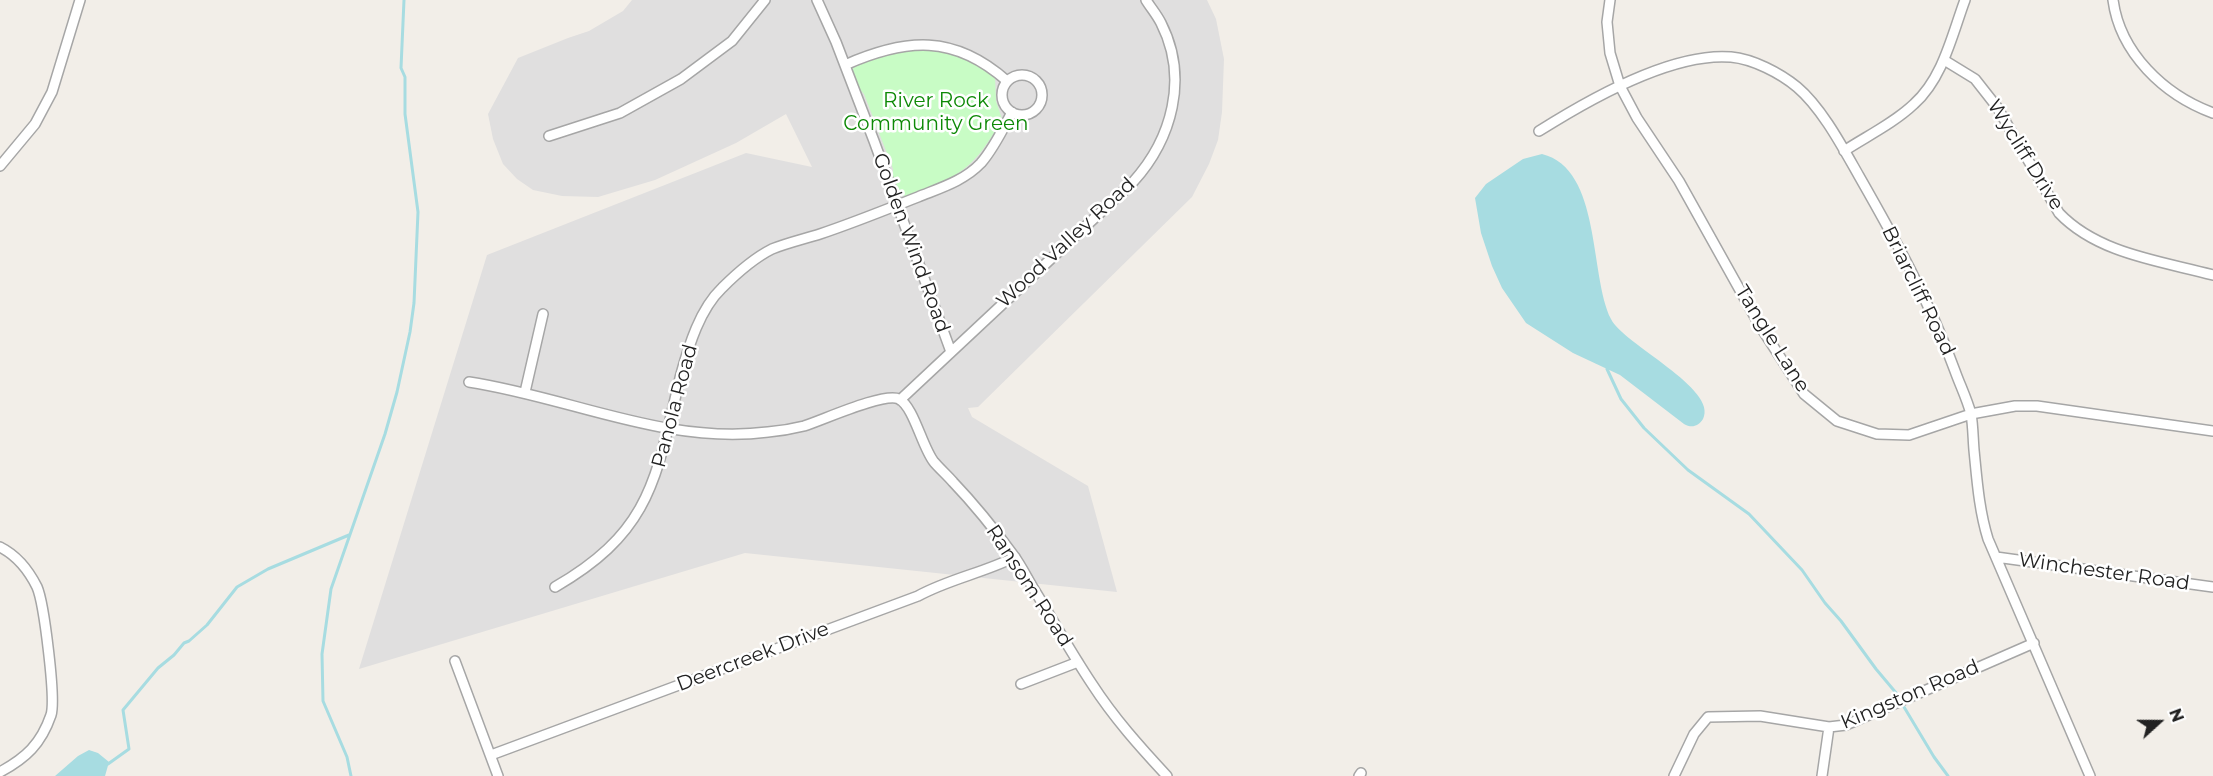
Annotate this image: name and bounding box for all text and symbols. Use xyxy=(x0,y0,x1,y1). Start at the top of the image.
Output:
park label: River Rock Community Green xyxy=(843,89,1029,136)
street label: Wycliff Drive xyxy=(1981,95,2069,215)
street label: Golden Wind Road xyxy=(867,150,955,336)
street label: Wood Valley Road xyxy=(992,173,1140,313)
street label: Briarcliff Road xyxy=(1876,222,1960,360)
street label: Tangle Lane xyxy=(1730,281,1814,397)
street label: Panola Road xyxy=(647,342,703,470)
street label: Ransom Road xyxy=(981,520,1077,652)
street label: Winchester Road xyxy=(2017,548,2191,596)
street label: Deercreek Drive xyxy=(673,617,833,697)
street label: Kingston Road xyxy=(1837,655,1983,735)
north arrow xyxy=(2129,692,2189,752)
text: N xyxy=(2165,706,2187,725)

